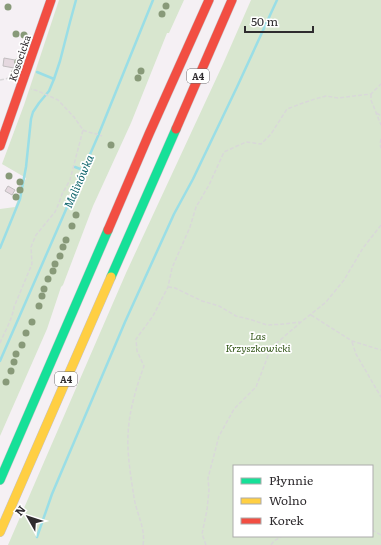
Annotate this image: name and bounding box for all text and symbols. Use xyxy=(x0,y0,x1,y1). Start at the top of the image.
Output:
scale bar xyxy=(245,8,313,34)
text: 50 m xyxy=(251,12,278,30)
street label: Kosocicka xyxy=(4,32,34,83)
road number: A4 xyxy=(187,69,209,83)
water label: Malinówka xyxy=(59,151,97,210)
park label: Las Krzyszkowicki xyxy=(225,328,291,355)
road number: A4 xyxy=(55,372,77,386)
legend xyxy=(233,465,373,537)
text: Płynnie xyxy=(269,471,313,489)
text: Wolno xyxy=(269,491,307,509)
north arrow xyxy=(8,497,48,537)
text: N xyxy=(10,501,29,519)
text: Korek xyxy=(269,511,304,529)

